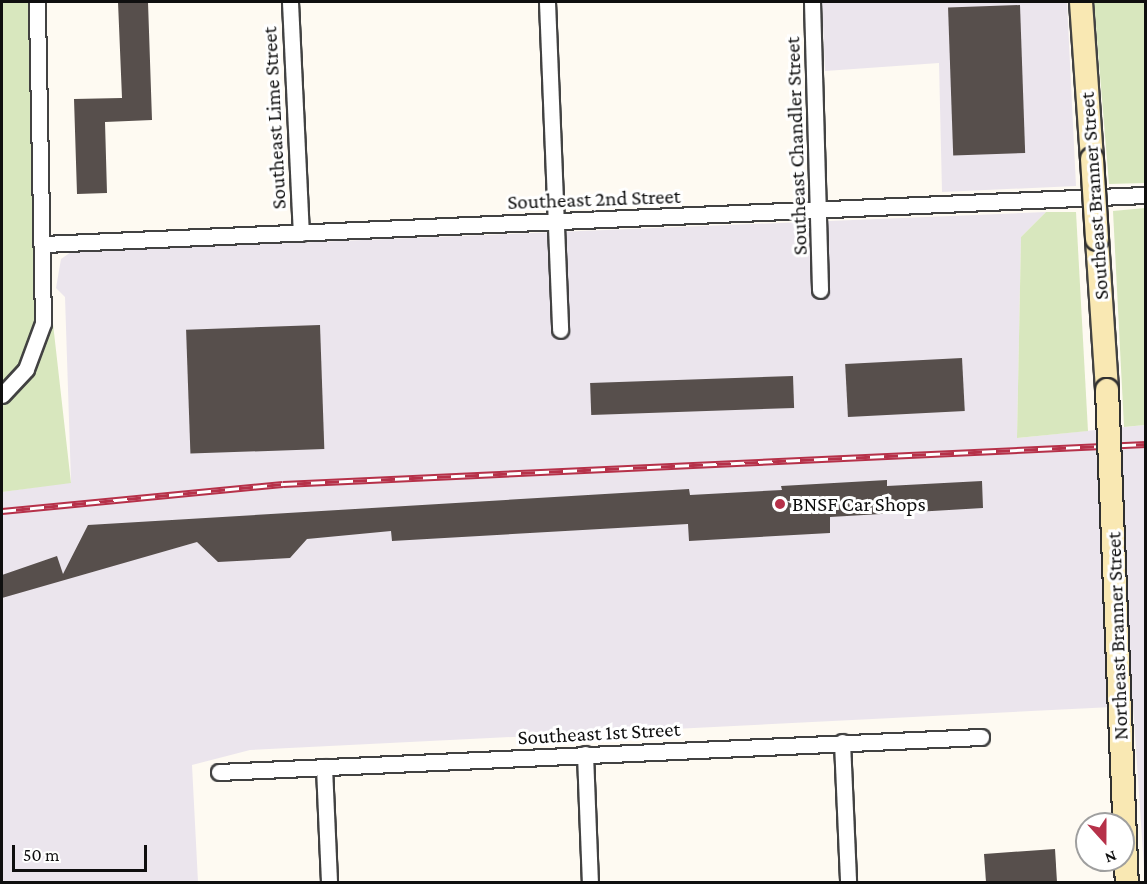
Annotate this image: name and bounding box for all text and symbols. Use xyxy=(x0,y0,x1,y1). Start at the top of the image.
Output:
street label: Southeast Lime Street xyxy=(257,26,291,210)
street label: Southeast Chandler Street xyxy=(780,36,812,256)
street label: Southeast Branner Street xyxy=(1074,91,1114,301)
street label: Southeast 2nd Street xyxy=(507,183,681,215)
place label: BNSF Car Shops xyxy=(792,491,926,517)
marker: BNSF Car Shops xyxy=(773,497,787,511)
street label: Northeast Branner Street xyxy=(1101,531,1133,741)
street label: Southeast 1st Street xyxy=(517,716,681,750)
north arrow xyxy=(1075,812,1135,872)
scale bar xyxy=(15,833,150,871)
text: 50 m xyxy=(23,845,60,865)
text: N xyxy=(1103,848,1119,867)

